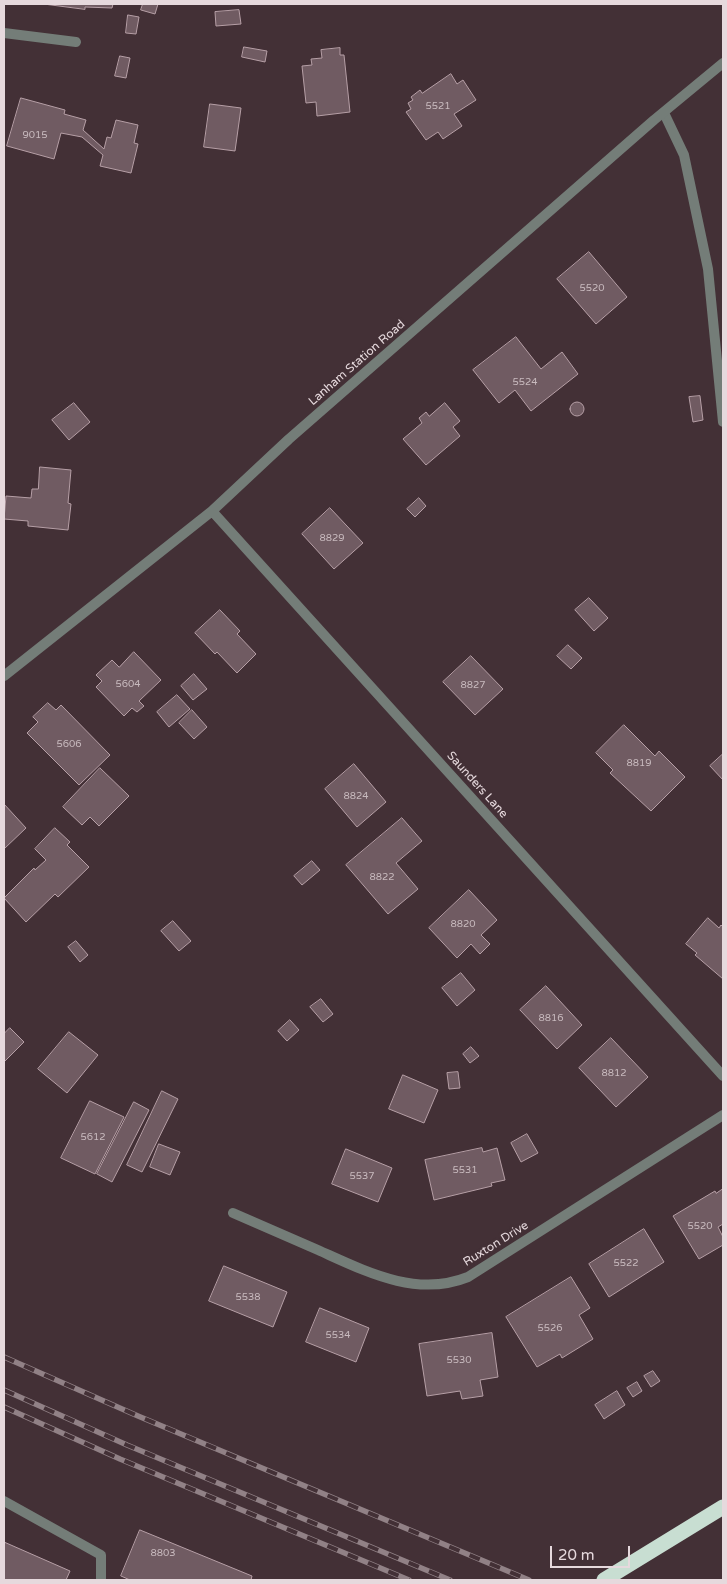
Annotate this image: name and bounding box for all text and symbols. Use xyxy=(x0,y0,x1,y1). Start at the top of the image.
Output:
house number: 5521 xyxy=(425,100,451,112)
house number: 9015 xyxy=(22,129,48,141)
house number: 5520 xyxy=(579,282,605,294)
street label: Lanham Station Road xyxy=(306,317,408,409)
house number: 5524 xyxy=(512,376,538,388)
house number: 8829 xyxy=(319,532,345,544)
house number: 5604 xyxy=(115,678,141,690)
house number: 8827 xyxy=(460,679,486,691)
house number: 5606 xyxy=(56,738,82,750)
street label: Saunders Lane xyxy=(443,749,511,821)
house number: 8819 xyxy=(626,757,652,769)
house number: 8824 xyxy=(343,790,369,802)
house number: 8822 xyxy=(369,871,395,883)
house number: 8820 xyxy=(450,918,476,930)
house number: 8816 xyxy=(538,1012,564,1024)
house number: 8812 xyxy=(601,1067,627,1079)
house number: 5612 xyxy=(80,1131,106,1143)
house number: 5531 xyxy=(452,1164,478,1176)
house number: 5537 xyxy=(349,1170,375,1182)
street label: Ruxton Drive xyxy=(461,1218,531,1270)
house number: 5520 xyxy=(687,1220,713,1232)
house number: 5522 xyxy=(613,1257,639,1269)
house number: 5538 xyxy=(235,1291,261,1303)
house number: 5526 xyxy=(537,1322,563,1334)
house number: 5534 xyxy=(325,1329,351,1341)
house number: 5530 xyxy=(446,1354,472,1366)
scale bar xyxy=(552,1536,632,1568)
text: 20 m xyxy=(558,1546,595,1564)
house number: 8803 xyxy=(150,1547,176,1559)

